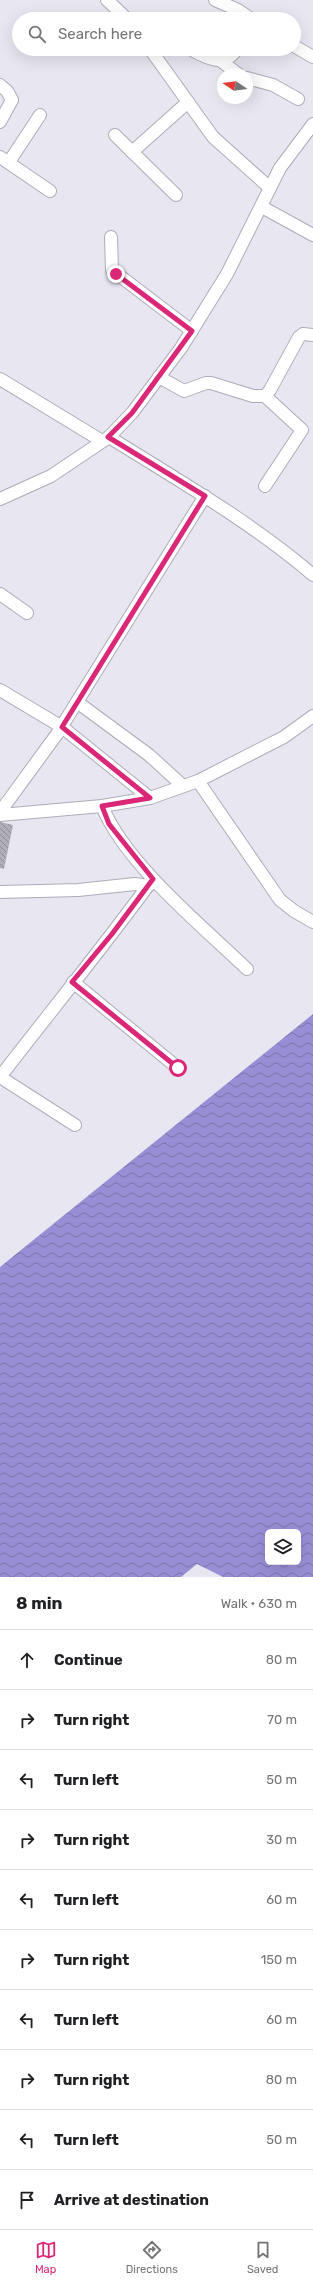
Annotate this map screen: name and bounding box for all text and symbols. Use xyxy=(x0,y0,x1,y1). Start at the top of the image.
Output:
search box xyxy=(12,12,301,56)
icon: search xyxy=(26,23,48,45)
text: Search here xyxy=(58,25,142,43)
north arrow xyxy=(217,68,253,104)
route end xyxy=(107,265,125,283)
route start xyxy=(169,1059,187,1077)
map controls xyxy=(265,1529,301,1565)
button: layers xyxy=(265,1529,301,1565)
text: 8 min xyxy=(16,1593,63,1613)
text: Walk · 630 m xyxy=(221,1596,297,1611)
icon: ahead xyxy=(16,1649,38,1671)
text: Continue xyxy=(54,1651,123,1669)
text: 80 m xyxy=(266,1652,297,1667)
icon: right xyxy=(16,1709,38,1731)
text: Turn right xyxy=(54,1711,129,1729)
text: 70 m xyxy=(267,1712,297,1727)
icon: left xyxy=(16,1769,38,1791)
text: Turn left xyxy=(54,1771,119,1789)
text: 50 m xyxy=(266,1772,297,1787)
icon: right xyxy=(16,1829,38,1851)
text: Turn right xyxy=(54,1831,129,1849)
text: 30 m xyxy=(266,1832,297,1847)
icon: left xyxy=(16,1889,38,1911)
text: Turn left xyxy=(54,1891,119,1909)
text: 60 m xyxy=(266,1892,297,1907)
icon: right xyxy=(16,1949,38,1971)
text: Turn right xyxy=(54,1951,129,1969)
text: 150 m xyxy=(261,1952,297,1967)
icon: left xyxy=(16,2009,38,2031)
text: Turn left xyxy=(54,2011,119,2029)
text: 60 m xyxy=(266,2012,297,2027)
icon: right xyxy=(16,2069,38,2091)
text: Turn right xyxy=(54,2071,129,2089)
text: 80 m xyxy=(266,2072,297,2087)
icon: left xyxy=(16,2129,38,2151)
text: Turn left xyxy=(54,2131,119,2149)
text: 50 m xyxy=(266,2132,297,2147)
icon: arrive xyxy=(16,2189,38,2211)
text: Arrive at destination xyxy=(54,2191,209,2209)
tab: Map xyxy=(35,2239,57,2276)
tab: Directions xyxy=(126,2239,178,2276)
tab: Saved xyxy=(247,2239,278,2276)

